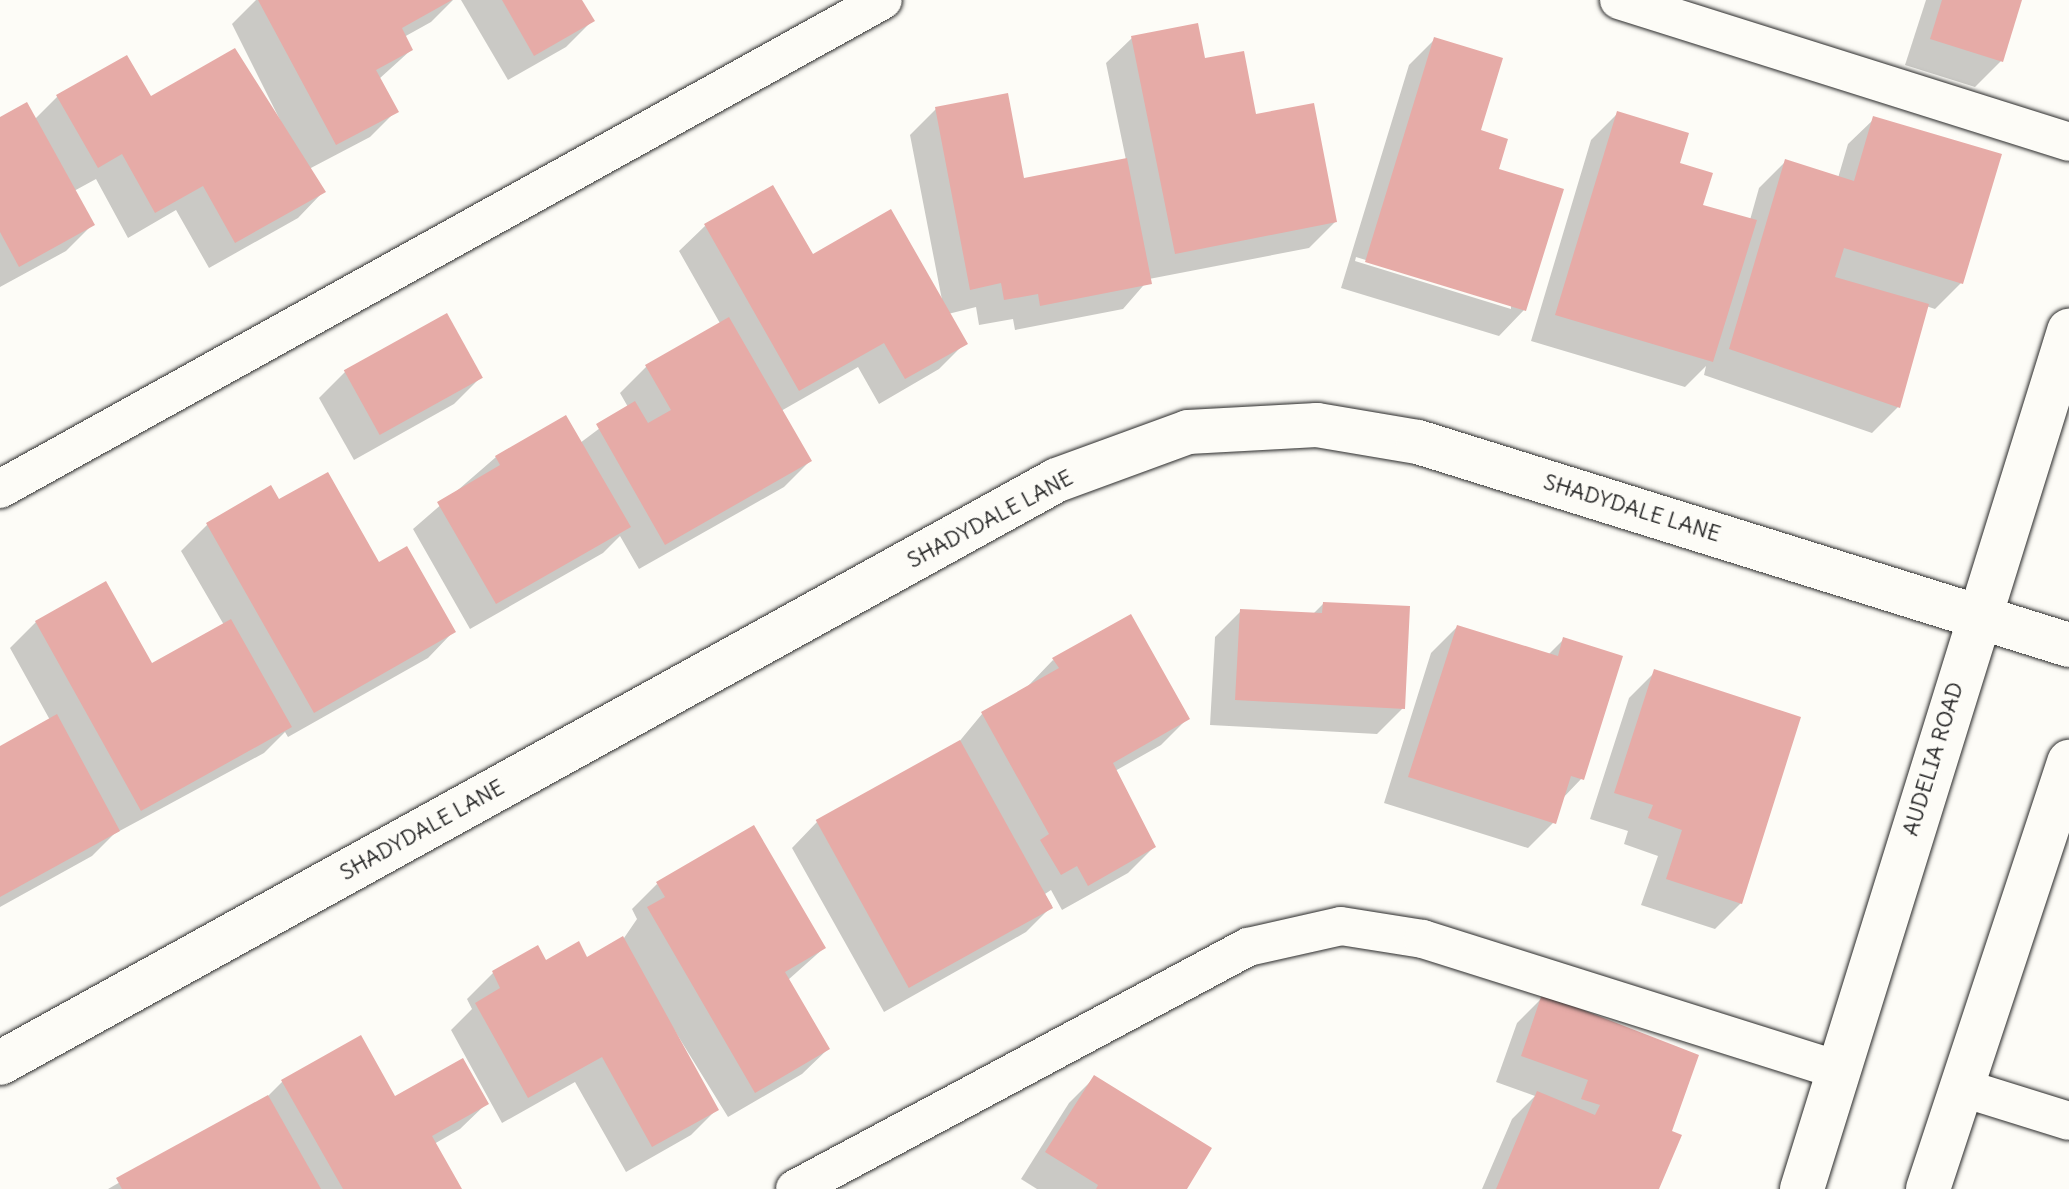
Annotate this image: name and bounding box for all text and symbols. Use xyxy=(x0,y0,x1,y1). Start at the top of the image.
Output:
street label: SHADYDALE LANE xyxy=(903,464,1077,574)
street label: SHADYDALE LANE xyxy=(1540,469,1724,547)
street label: AUDELIA ROAD xyxy=(1897,679,1969,839)
street label: SHADYDALE LANE xyxy=(335,774,509,886)

